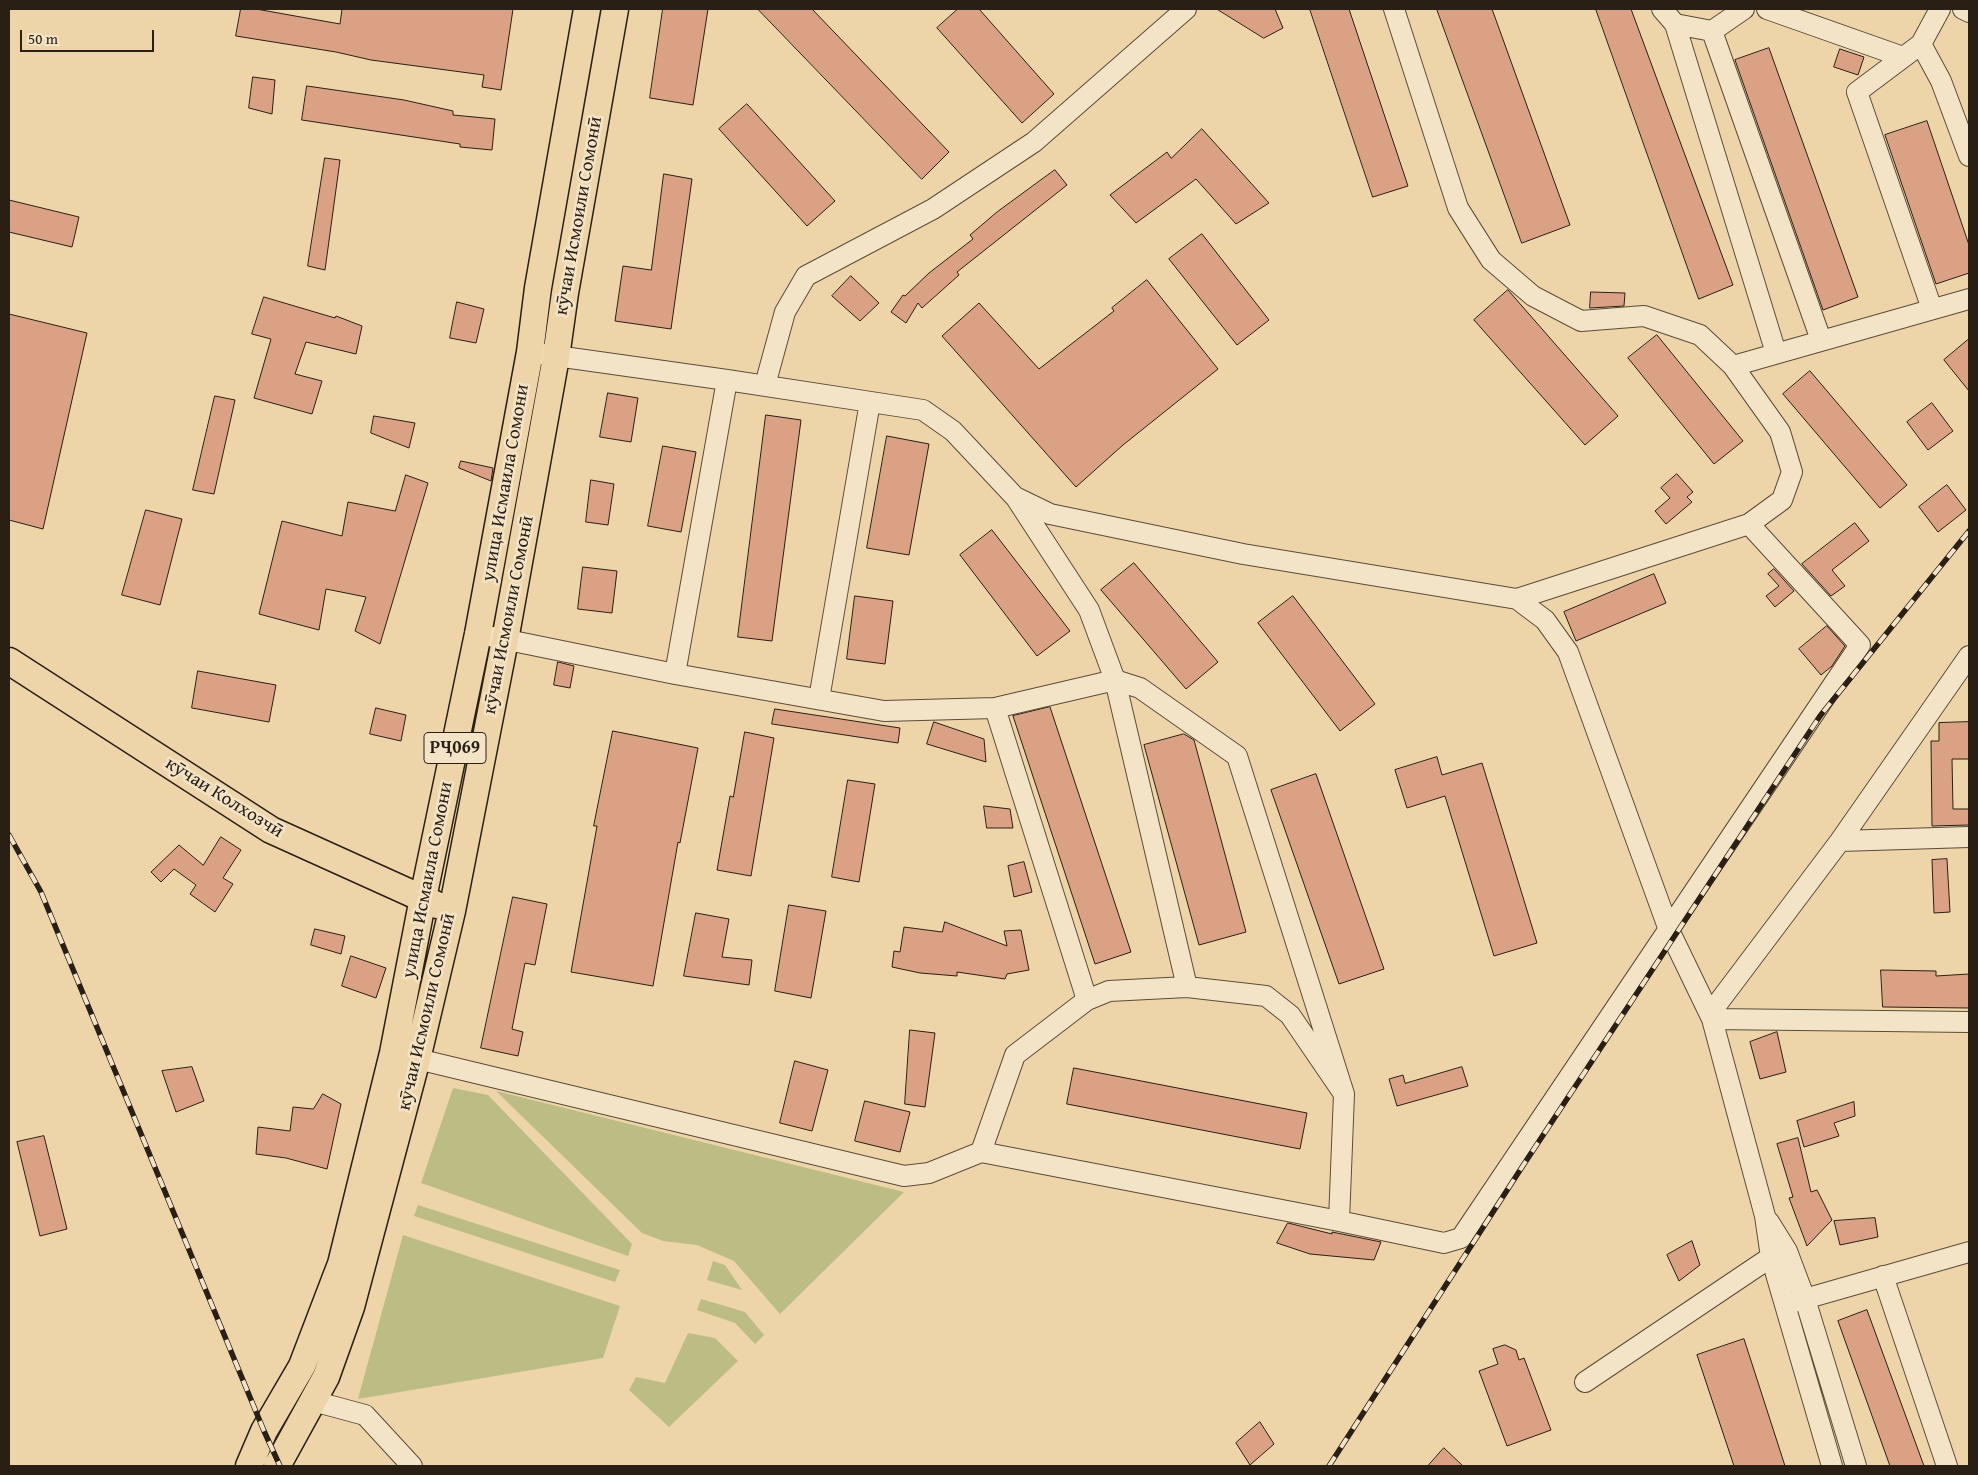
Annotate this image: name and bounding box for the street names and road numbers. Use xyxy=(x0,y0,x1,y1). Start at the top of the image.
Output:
street label: кӯчаи Исмоили Сомонӣ xyxy=(550,115,608,317)
street label: улица Исмаила Сомони xyxy=(477,383,535,583)
street label: кӯчаи Исмоили Сомонӣ xyxy=(479,514,539,716)
road number: РҶ069 xyxy=(424,732,486,764)
street label: кӯчаи Колхозчӣ xyxy=(161,753,287,843)
street label: улица Исмаила Сомони xyxy=(398,780,458,980)
street label: кӯчаи Исмоили Сомонӣ xyxy=(393,911,461,1113)

